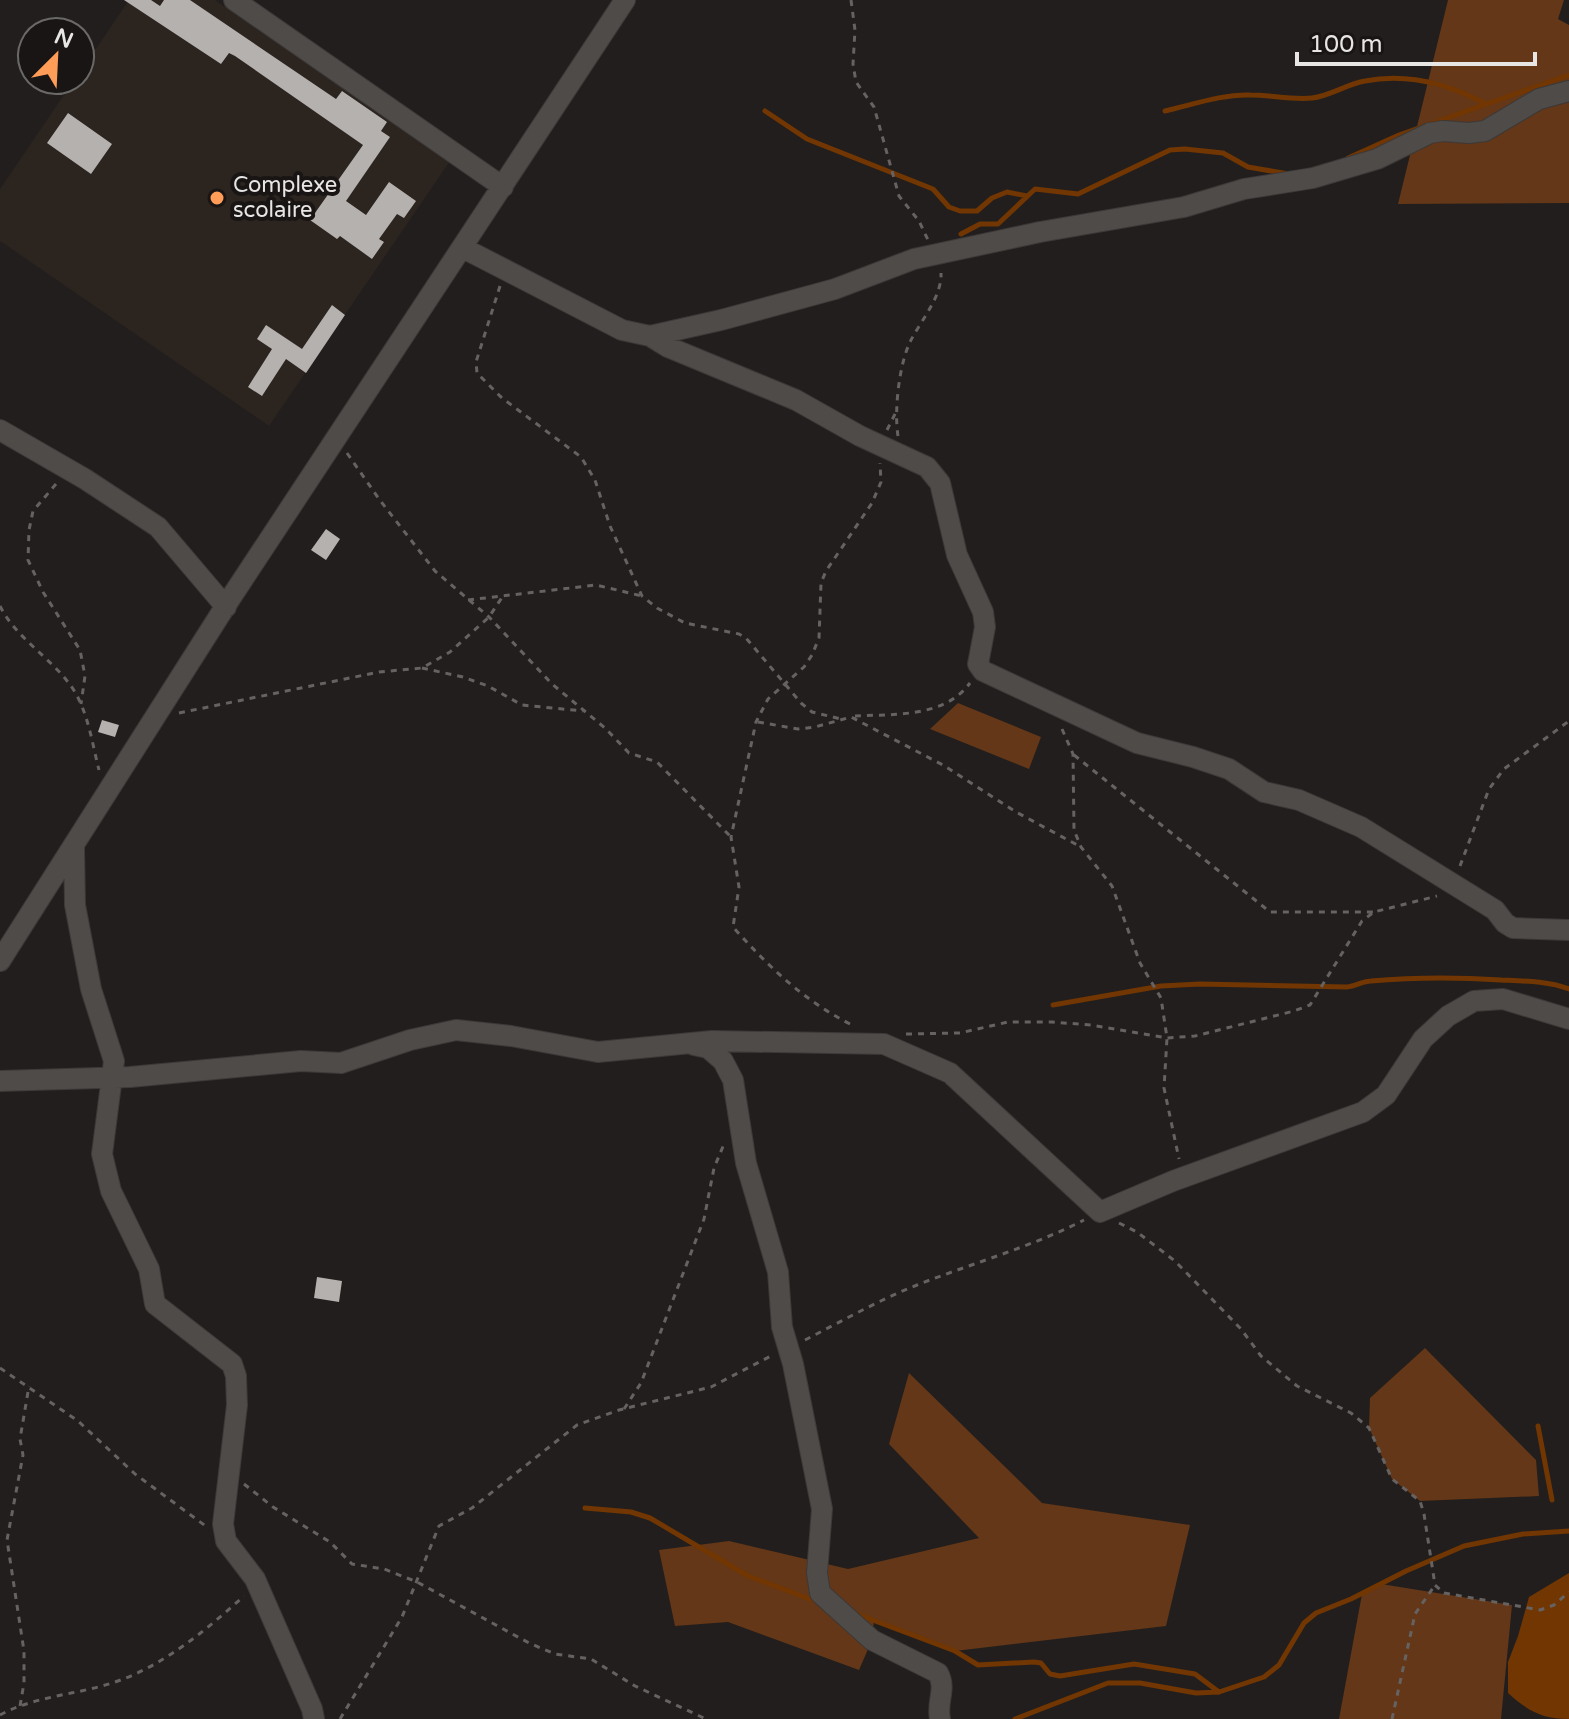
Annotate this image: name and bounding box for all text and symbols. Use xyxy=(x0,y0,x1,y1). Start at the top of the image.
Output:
north arrow xyxy=(16,16,96,96)
scale bar xyxy=(1297,16,1535,66)
text: N xyxy=(50,23,77,54)
text: 100 m xyxy=(1309,30,1383,59)
place label: Complexe scolaire xyxy=(233,172,337,223)
marker: Complexe scolaire xyxy=(208,189,226,207)

